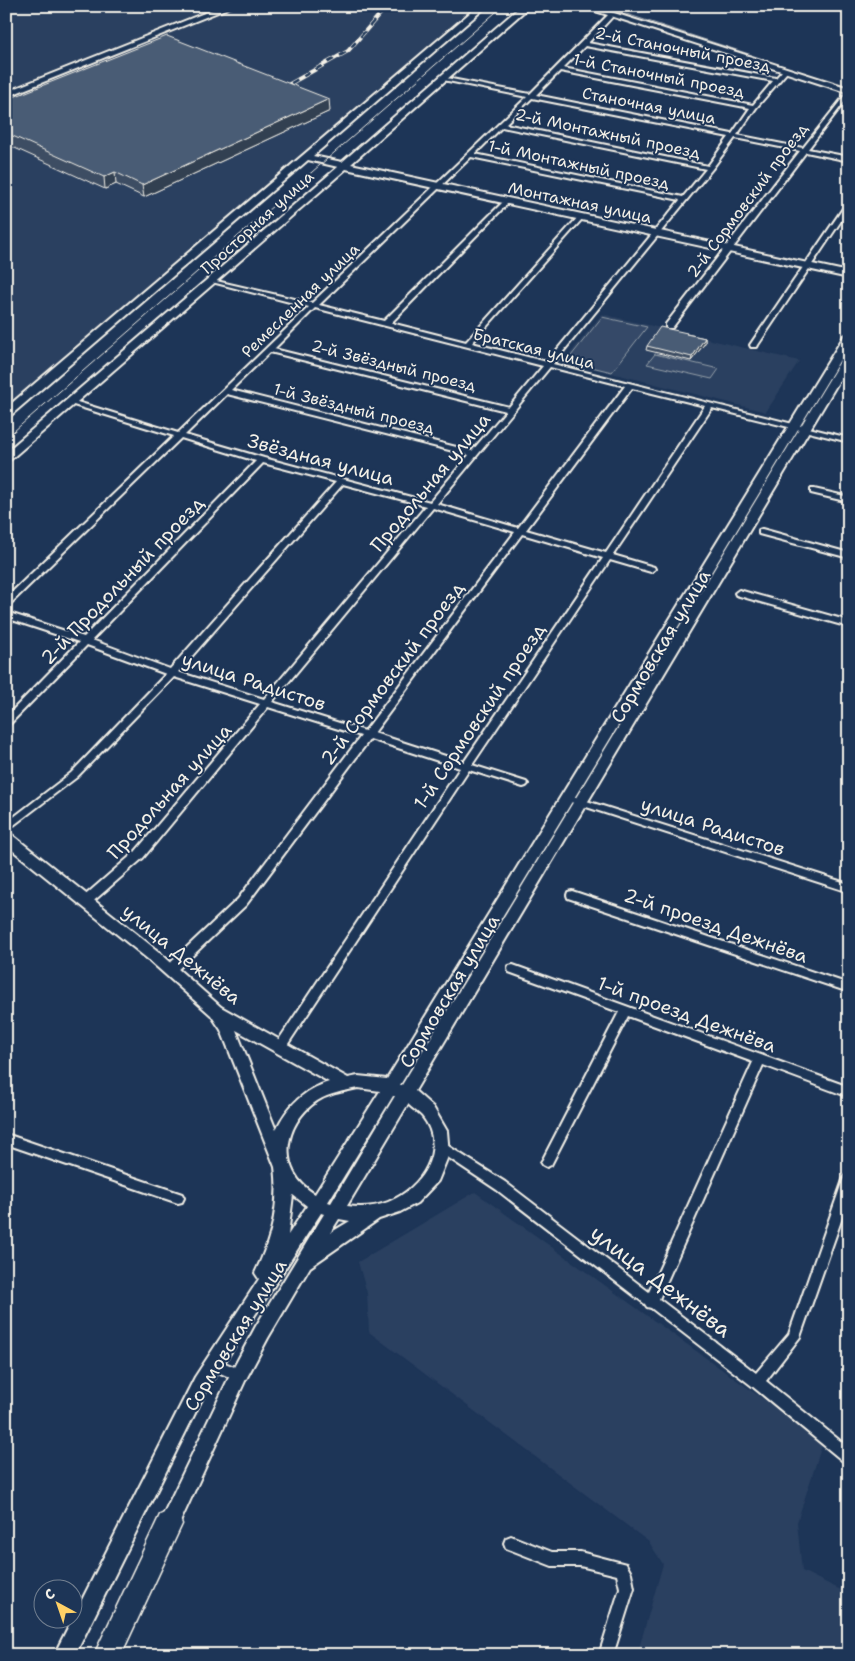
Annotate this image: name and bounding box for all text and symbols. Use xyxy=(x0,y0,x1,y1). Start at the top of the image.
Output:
street label: 2-й Станочный проезд xyxy=(593,22,772,77)
street label: 1-й Станочный проезд xyxy=(571,49,747,102)
street label: Станочная улица xyxy=(580,82,718,129)
street label: 2-й Монтажный проезд xyxy=(513,104,702,163)
street label: 2-й Сормовский проезд xyxy=(682,119,812,282)
street label: 1-й Монтажный проезд xyxy=(486,135,671,194)
street label: Просторная улица xyxy=(196,166,318,279)
street label: Монтажная улица xyxy=(506,177,654,228)
street label: Ремесленная улица xyxy=(237,239,364,362)
street label: Братская улица xyxy=(471,323,597,374)
street label: 2-й Звёздный проезд xyxy=(309,335,479,396)
street label: 1-й Звёздный проезд xyxy=(271,378,437,439)
street label: Продольная улица xyxy=(365,407,496,557)
street label: Звёздная улица xyxy=(245,428,397,491)
street label: 2-й Продольный проезд xyxy=(35,491,209,670)
street label: Сормовская улица xyxy=(605,565,716,728)
street label: 2-й Сормовский проезд xyxy=(315,576,470,770)
street label: 1-й Сормовский проезд xyxy=(408,618,551,814)
street label: улица Радистов xyxy=(179,646,329,717)
street label: Продольная улица xyxy=(102,718,237,865)
street label: улица Радистов xyxy=(638,791,788,862)
street label: 2-й проезд Дежнёва xyxy=(621,882,811,969)
street label: улица Дежнёва xyxy=(117,899,247,1010)
street label: Сормовская улица xyxy=(394,910,505,1073)
street label: 1-й проезд Дежнёва xyxy=(594,971,780,1058)
street label: улица Дежнёва xyxy=(584,1219,737,1344)
street label: Сормовская улица xyxy=(178,1254,292,1416)
north arrow xyxy=(32,1578,82,1628)
text: С xyxy=(41,1584,59,1604)

